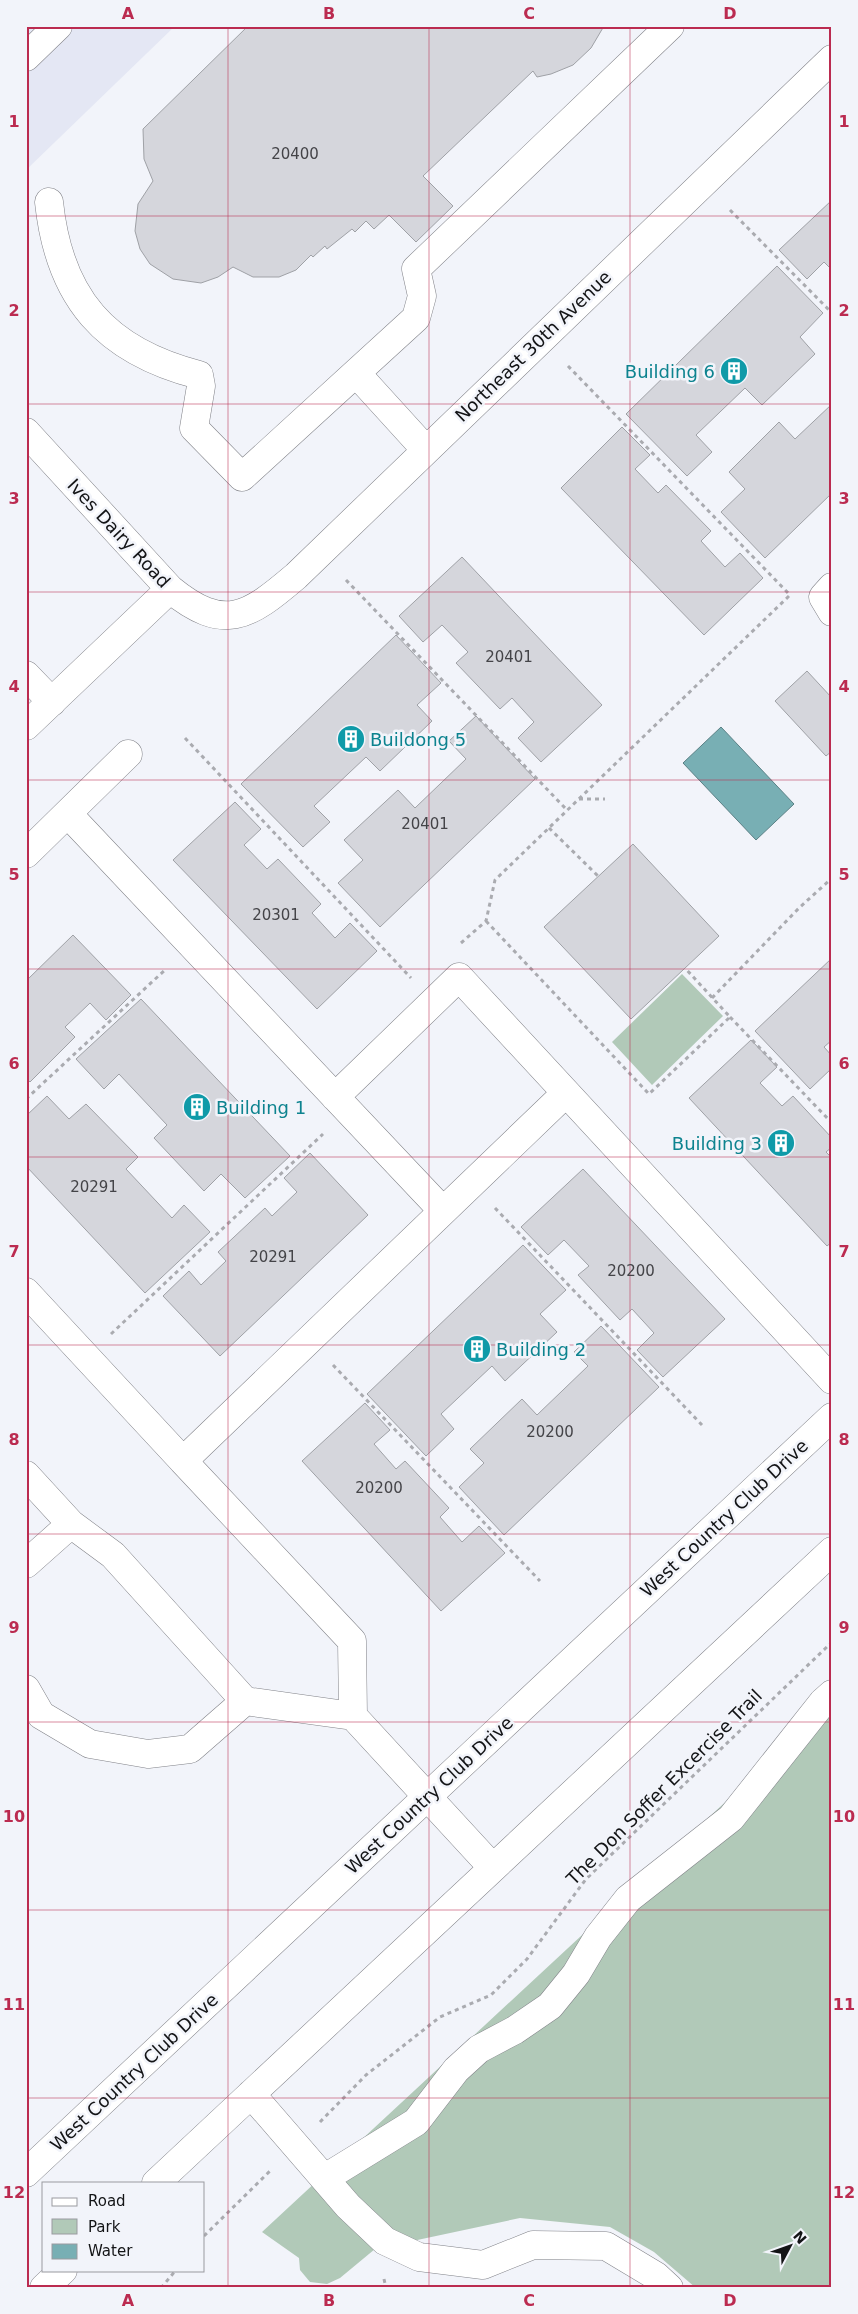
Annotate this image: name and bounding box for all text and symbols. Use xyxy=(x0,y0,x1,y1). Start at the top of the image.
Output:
text: A xyxy=(122,4,135,23)
text: B xyxy=(323,4,335,23)
text: C xyxy=(523,4,535,23)
text: D xyxy=(723,4,737,23)
text: 1 xyxy=(8,112,20,131)
text: 1 xyxy=(838,112,850,131)
house number: 20400 xyxy=(271,145,319,163)
street label: Northeast 30th Avenue xyxy=(451,266,615,426)
text: 2 xyxy=(8,301,20,320)
text: 2 xyxy=(838,301,850,320)
building icon: Building 6 xyxy=(719,356,749,386)
place label: Building 6 xyxy=(625,361,715,382)
street label: Ives Dairy Road xyxy=(63,474,175,592)
text: 3 xyxy=(8,489,20,508)
text: 3 xyxy=(838,489,850,508)
house number: 20401 xyxy=(485,648,533,666)
text: 4 xyxy=(8,677,20,696)
text: 4 xyxy=(838,677,850,696)
building icon: Buildong 5 xyxy=(336,724,366,754)
place label: Buildong 5 xyxy=(370,729,466,750)
house number: 20401 xyxy=(401,815,449,833)
text: 5 xyxy=(8,865,20,884)
text: 5 xyxy=(838,865,850,884)
house number: 20301 xyxy=(252,906,300,924)
text: 6 xyxy=(8,1054,20,1073)
text: 6 xyxy=(838,1054,850,1073)
building icon: Building 1 xyxy=(182,1092,212,1122)
place label: Building 1 xyxy=(216,1097,306,1118)
building icon: Building 3 xyxy=(766,1128,796,1158)
place label: Building 3 xyxy=(672,1133,762,1154)
house number: 20291 xyxy=(70,1178,118,1196)
text: 7 xyxy=(8,1242,20,1261)
text: 7 xyxy=(838,1242,850,1261)
house number: 20291 xyxy=(249,1248,297,1266)
house number: 20200 xyxy=(607,1262,655,1280)
building icon: Building 2 xyxy=(462,1334,492,1364)
place label: Building 2 xyxy=(496,1339,586,1360)
house number: 20200 xyxy=(526,1423,574,1441)
text: 8 xyxy=(8,1430,20,1449)
text: 8 xyxy=(838,1430,850,1449)
street label: West Country Club Drive xyxy=(636,1435,812,1601)
house number: 20200 xyxy=(355,1479,403,1497)
text: 9 xyxy=(8,1618,20,1637)
text: 9 xyxy=(838,1618,850,1637)
street label: The Don Soffer Excercise Trail xyxy=(561,1685,766,1890)
street label: West Country Club Drive xyxy=(341,1712,517,1878)
text: 10 xyxy=(3,1807,25,1826)
text: 10 xyxy=(833,1807,855,1826)
street label: West Country Club Drive xyxy=(46,1989,222,2155)
text: 11 xyxy=(3,1995,25,2014)
text: 11 xyxy=(833,1995,855,2014)
legend xyxy=(42,2182,205,2272)
text: 12 xyxy=(3,2183,25,2202)
text: 12 xyxy=(833,2183,855,2202)
text: Road xyxy=(88,2192,126,2210)
text: Park xyxy=(88,2218,121,2236)
north arrow xyxy=(766,2222,816,2272)
text: N xyxy=(790,2228,810,2247)
text: Water xyxy=(88,2242,133,2260)
text: A xyxy=(122,2291,135,2310)
text: B xyxy=(323,2291,335,2310)
text: C xyxy=(523,2291,535,2310)
text: D xyxy=(723,2291,737,2310)

